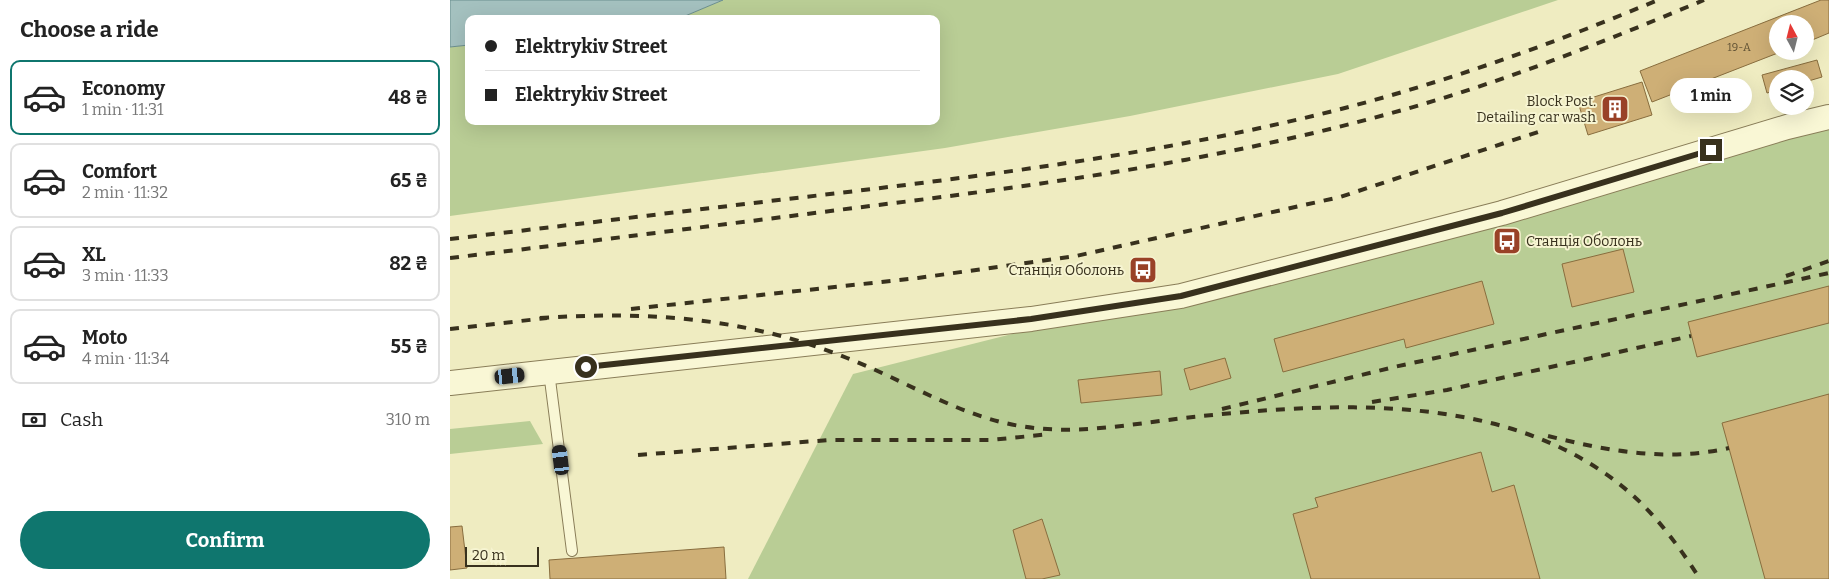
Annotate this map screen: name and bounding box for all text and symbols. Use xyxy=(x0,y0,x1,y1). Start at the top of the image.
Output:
north arrow xyxy=(1769,15,1814,60)
map controls xyxy=(1769,15,1814,115)
text: Choose a ride xyxy=(20,16,159,43)
text: Elektrykiv Street xyxy=(515,35,668,58)
house number: 19-А xyxy=(1727,41,1751,54)
button: layers xyxy=(1769,70,1814,115)
icon: car xyxy=(22,75,67,120)
text: Economy xyxy=(82,77,165,100)
callout: 1 min xyxy=(1670,78,1752,112)
text: Elektrykiv Street xyxy=(515,83,668,106)
text: 48 ₴ xyxy=(388,86,428,109)
text: 1 min xyxy=(1691,86,1731,105)
place label: Block Post. Detailing car wash xyxy=(1476,93,1596,126)
building icon: Block Post. Detailing car wash xyxy=(1600,94,1630,124)
text: 1 min · 11:31 xyxy=(82,100,164,119)
route end xyxy=(1700,139,1722,161)
icon: car xyxy=(22,158,67,203)
text: Comfort xyxy=(82,160,157,183)
text: 65 ₴ xyxy=(390,169,428,192)
text: 2 min · 11:32 xyxy=(82,183,168,202)
bus stop icon: Cтанція Оболонь xyxy=(1492,226,1522,256)
place label: Cтанція Оболонь xyxy=(1526,233,1642,250)
icon: car xyxy=(22,241,67,286)
text: XL xyxy=(82,243,106,266)
text: 82 ₴ xyxy=(389,252,428,275)
bus stop icon: Станція Оболонь xyxy=(1128,255,1158,285)
place label: Станція Оболонь xyxy=(1009,262,1124,279)
text: 3 min · 11:33 xyxy=(82,266,169,285)
icon: car xyxy=(22,324,67,369)
text: Moto xyxy=(82,326,128,349)
text: 55 ₴ xyxy=(391,335,428,358)
text: 4 min · 11:34 xyxy=(82,349,169,368)
route start xyxy=(575,356,597,378)
car xyxy=(494,367,525,385)
icon: cash xyxy=(20,406,48,434)
text: Cash xyxy=(60,408,103,431)
text: 310 m xyxy=(386,410,430,429)
car xyxy=(551,444,570,476)
button: Confirm xyxy=(20,511,430,569)
scale bar xyxy=(465,544,539,567)
text: 20 m xyxy=(472,547,505,564)

